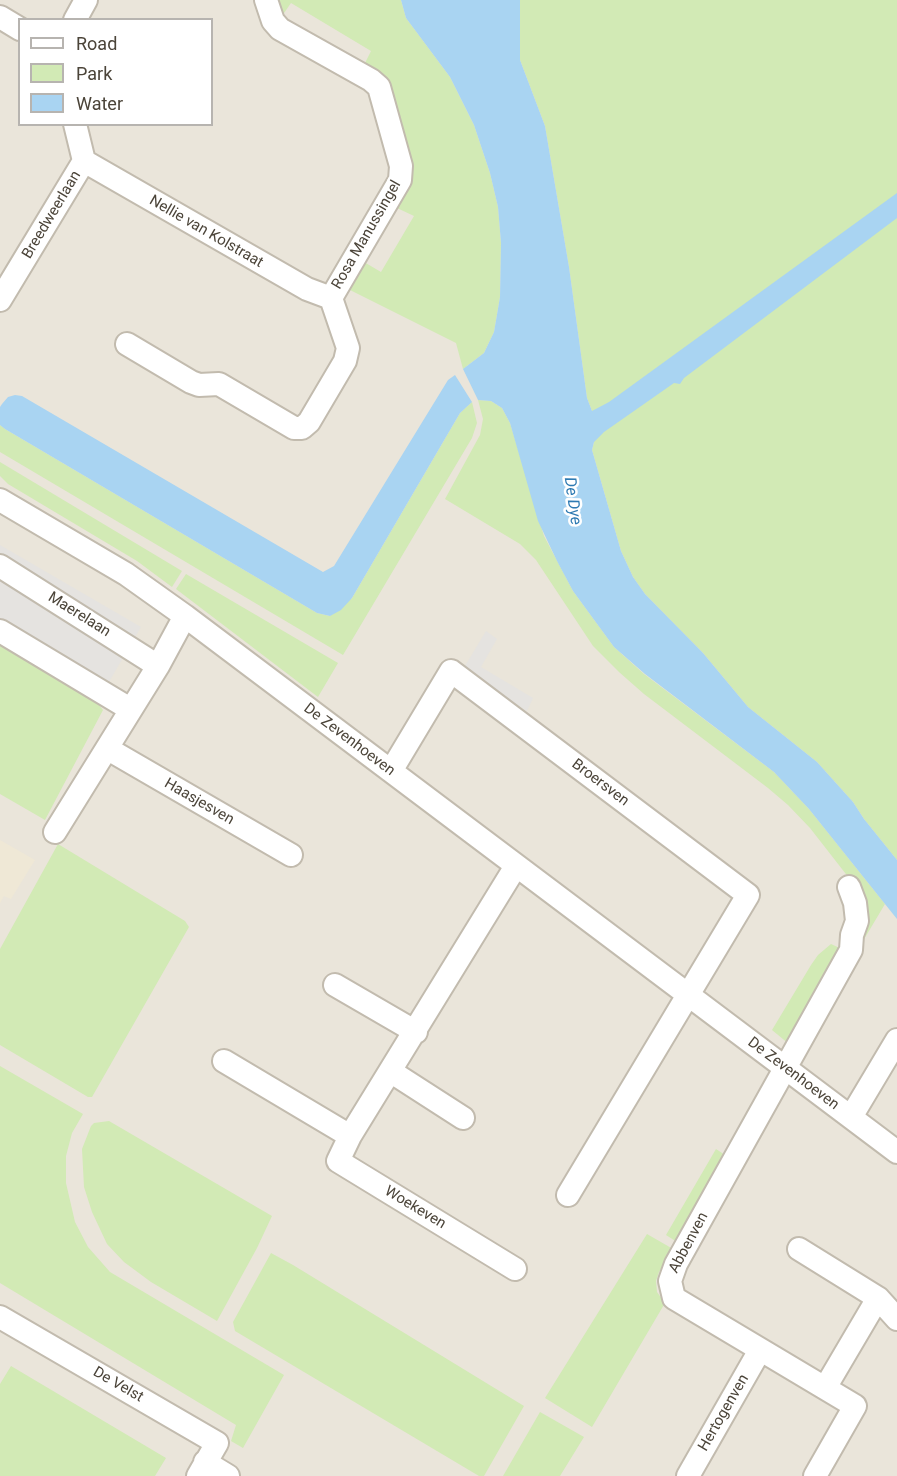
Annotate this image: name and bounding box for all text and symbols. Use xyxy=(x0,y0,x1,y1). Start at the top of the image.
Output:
legend xyxy=(18,18,213,126)
text: Road xyxy=(76,33,117,54)
text: Park xyxy=(76,63,112,84)
text: Water xyxy=(76,93,123,114)
street label: Breedweerlaan xyxy=(19,168,85,262)
street label: Rosa Manussingel xyxy=(329,177,405,293)
street label: Nellie van Kolstraat xyxy=(146,192,266,272)
water label: De Dye xyxy=(559,476,585,526)
street label: Maerelaan xyxy=(44,589,114,641)
street label: De Zevenhoeven xyxy=(300,700,398,780)
street label: Broersven xyxy=(568,756,632,810)
street label: Haasjesven xyxy=(161,775,237,829)
street label: De Zevenhoeven xyxy=(744,1034,842,1114)
street label: Woekeven xyxy=(381,1183,449,1233)
street label: Abbenven xyxy=(665,1210,713,1276)
street label: De Velst xyxy=(90,1363,146,1407)
street label: Hertogenven xyxy=(695,1371,753,1455)

